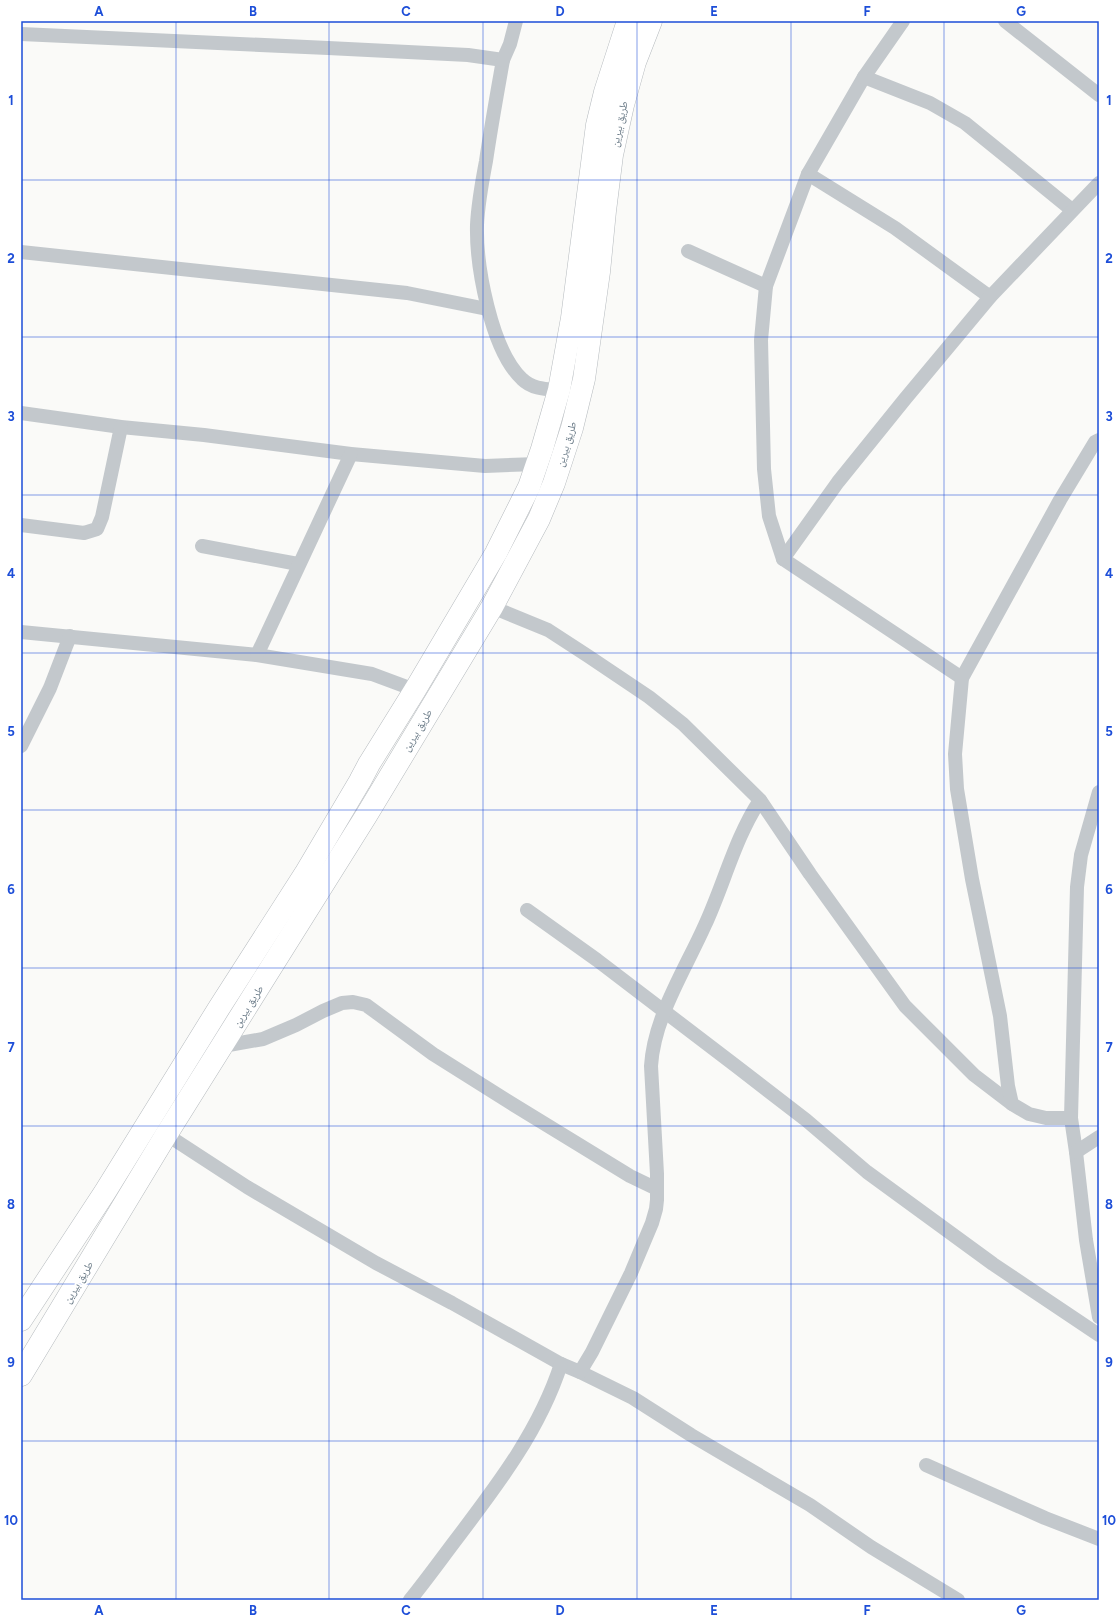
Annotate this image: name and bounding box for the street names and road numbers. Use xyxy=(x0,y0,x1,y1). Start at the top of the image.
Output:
street label: طريق بيرين xyxy=(608,100,631,148)
street label: طريق بيرين xyxy=(553,420,580,468)
street label: طريق بيرين xyxy=(400,707,435,754)
street label: طريق بيرين xyxy=(230,983,266,1030)
street label: طريق بيرين xyxy=(61,1259,96,1306)

